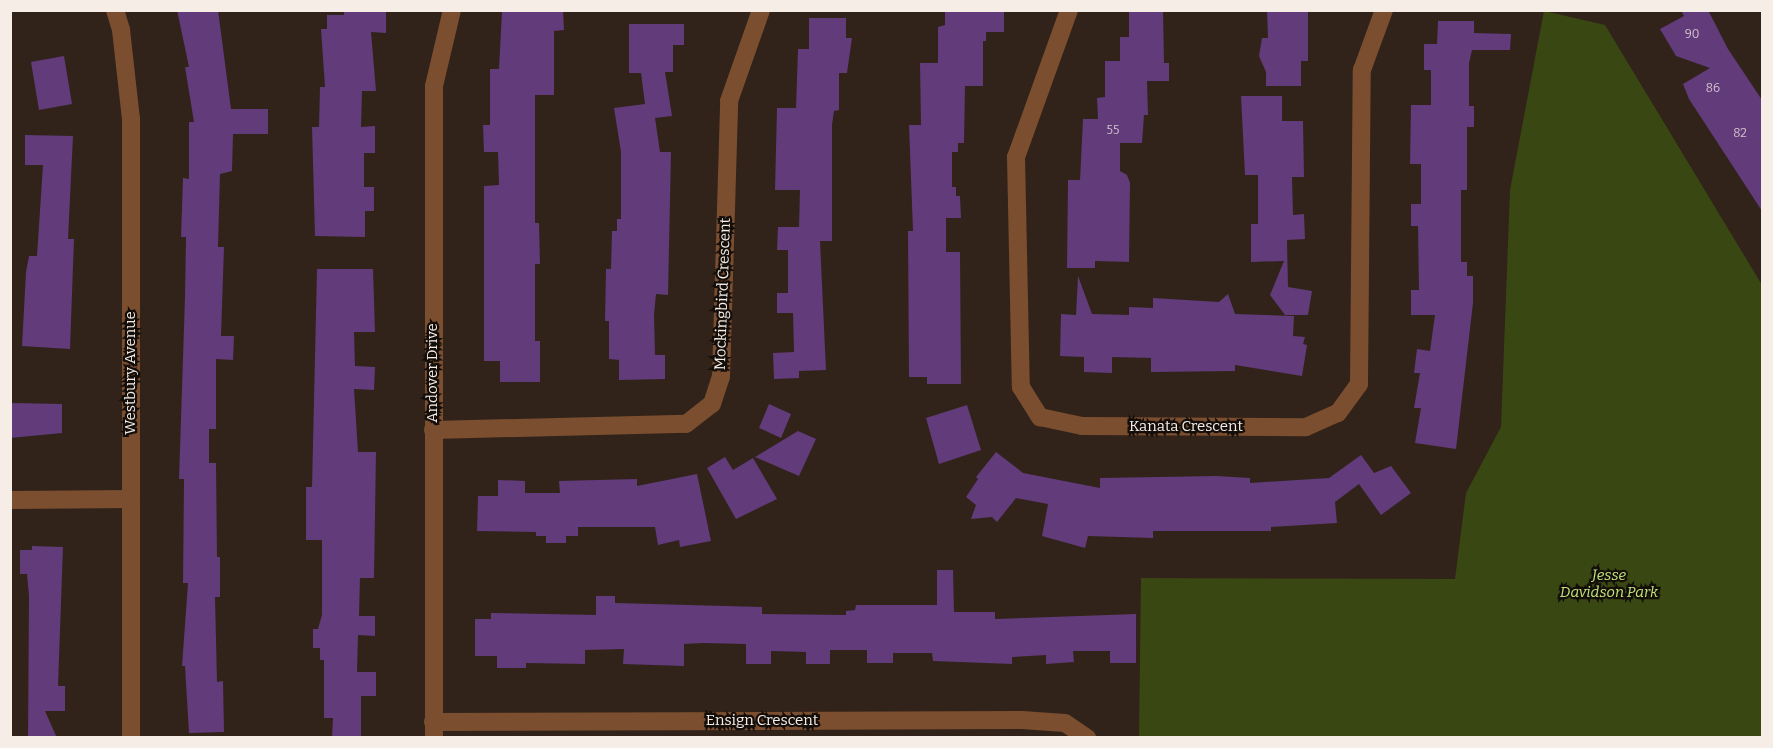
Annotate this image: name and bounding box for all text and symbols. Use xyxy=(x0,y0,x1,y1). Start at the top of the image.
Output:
house number: 90 xyxy=(1685,28,1699,42)
house number: 86 xyxy=(1706,82,1720,96)
house number: 55 xyxy=(1107,124,1119,138)
house number: 82 xyxy=(1733,127,1747,141)
street label: Mockingbird Crescent xyxy=(711,218,735,370)
street label: Westbury Avenue xyxy=(122,311,140,435)
street label: Andover Drive xyxy=(424,323,442,423)
street label: Kanata Crescent xyxy=(1129,418,1243,436)
park label: Jesse Davidson Park xyxy=(1560,566,1658,601)
street label: Ensign Crescent xyxy=(706,712,818,730)

